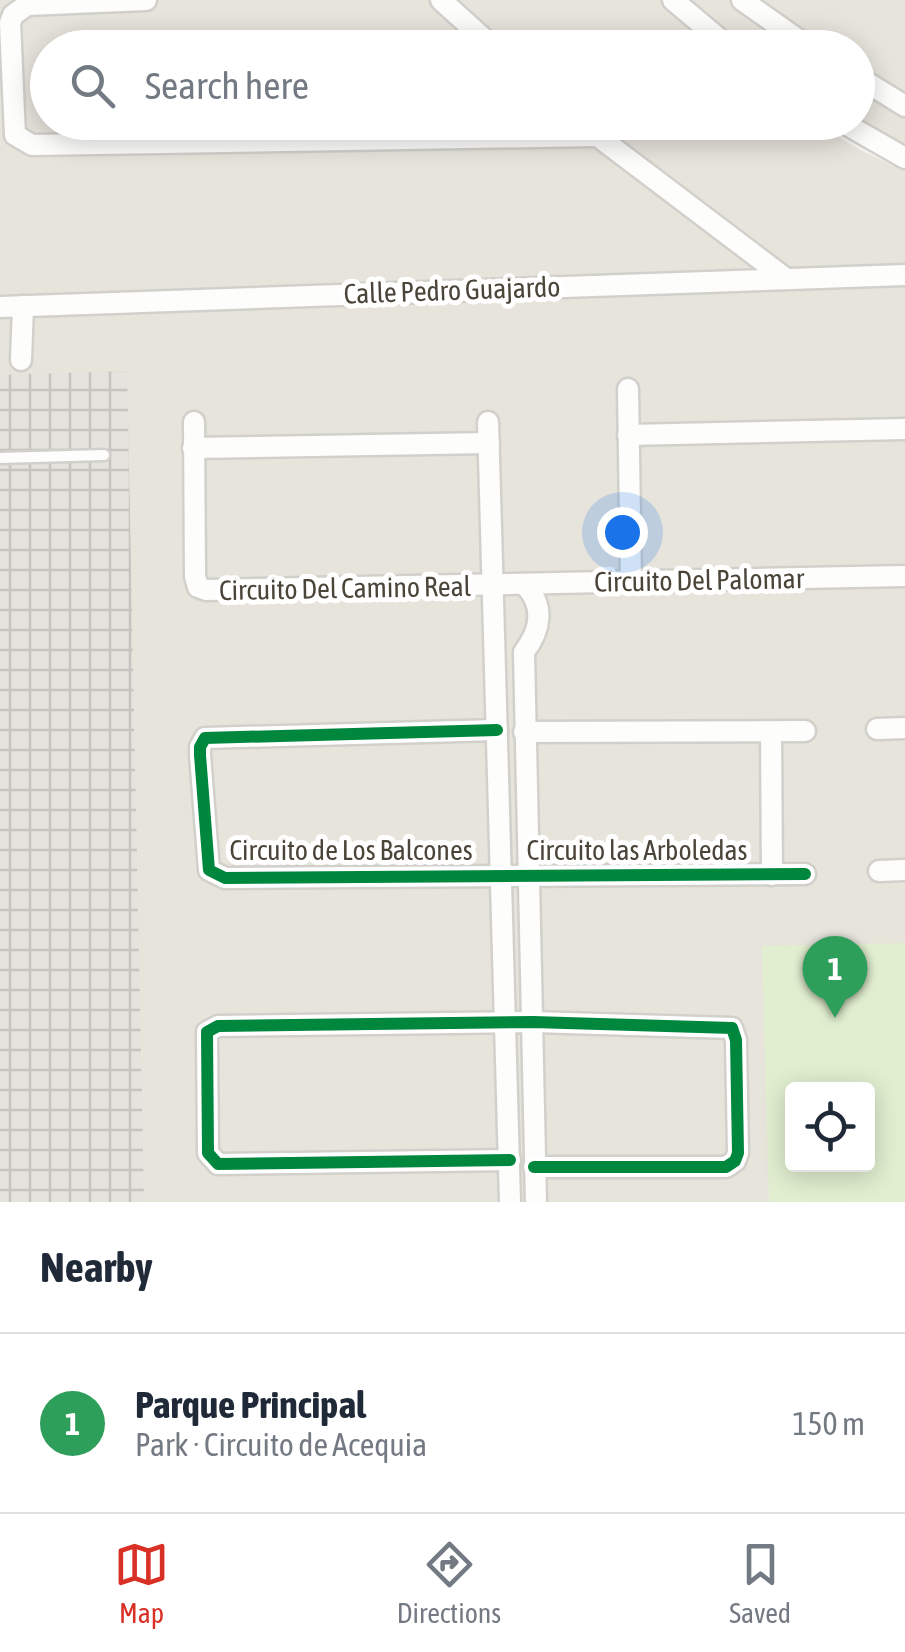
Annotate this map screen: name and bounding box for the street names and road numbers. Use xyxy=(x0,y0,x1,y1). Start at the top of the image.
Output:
street label: Calle Pedro Guajardo xyxy=(343,270,561,310)
street label: Circuito Del Palomar xyxy=(594,562,805,598)
street label: Circuito Del Camino Real xyxy=(219,570,472,606)
street label: Circuito de Los Balcones xyxy=(229,834,473,866)
street label: Circuito las Arboledas xyxy=(527,834,747,866)

